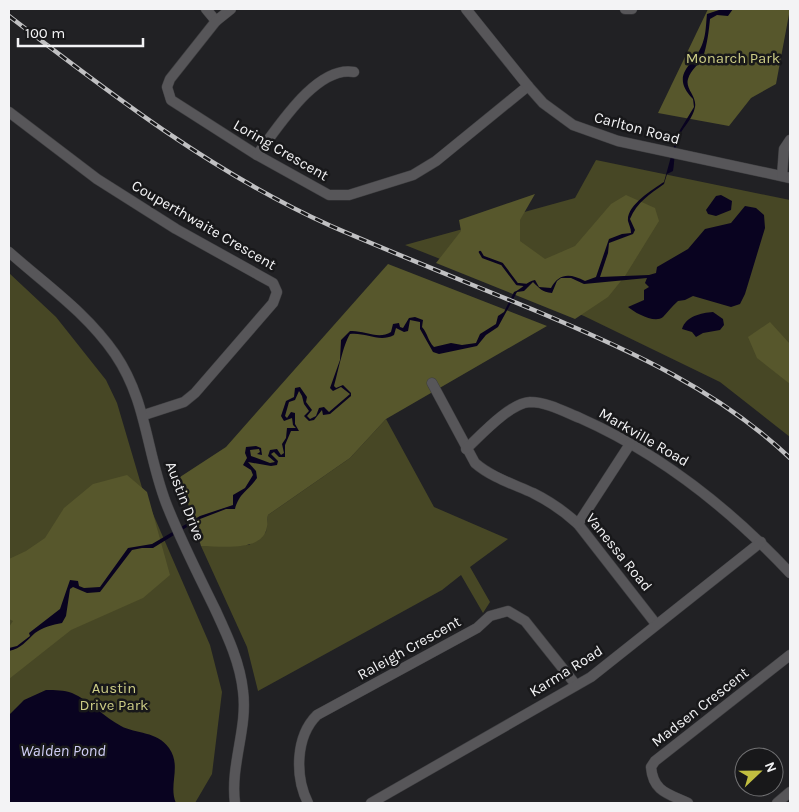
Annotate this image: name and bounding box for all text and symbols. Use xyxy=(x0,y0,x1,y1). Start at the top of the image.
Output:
scale bar xyxy=(18,15,142,47)
text: 100 m xyxy=(25,24,65,42)
park label: Monarch Park xyxy=(686,49,780,67)
street label: Carlton Road xyxy=(592,108,682,148)
street label: Loring Crescent xyxy=(230,116,332,185)
street label: Couperthwaite Crescent xyxy=(129,176,280,274)
street label: Markville Road xyxy=(596,404,692,470)
street label: Austin Drive xyxy=(162,459,208,543)
street label: Vanessa Road xyxy=(582,509,656,595)
street label: Raleigh Crescent xyxy=(354,612,464,684)
street label: Karma Road xyxy=(526,641,606,701)
street label: Madsen Crescent xyxy=(648,663,752,751)
park label: Austin Drive Park xyxy=(79,679,149,714)
water label: Walden Pond xyxy=(20,741,106,760)
north arrow xyxy=(734,747,784,797)
text: N xyxy=(761,759,780,775)

